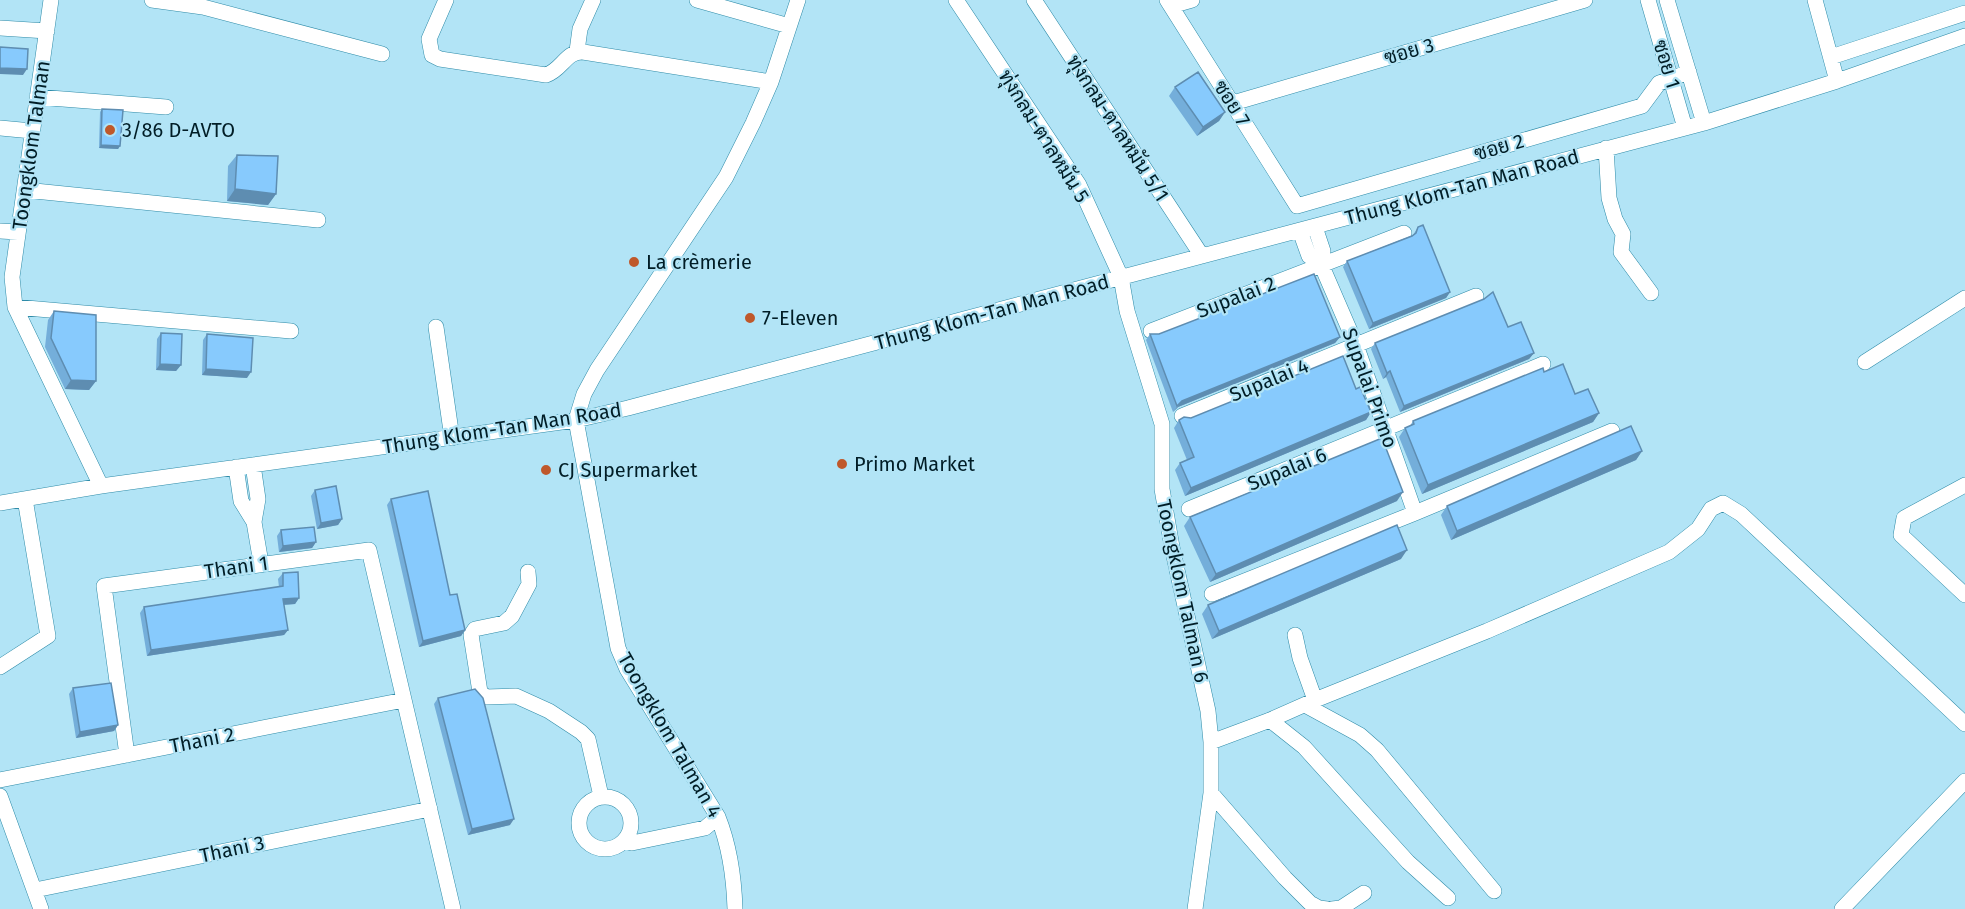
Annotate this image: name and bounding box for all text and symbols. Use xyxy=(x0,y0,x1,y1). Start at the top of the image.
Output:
street label: ซอย 3 xyxy=(1381,32,1437,70)
street label: ซอย 1 xyxy=(1648,37,1686,91)
street label: ทุ่งกลม-ตาลหมัน 5/1 xyxy=(1060,50,1174,207)
street label: Toongklom Talman xyxy=(7,59,55,231)
street label: ทุ่งกลม-ตาลหมัน 5 xyxy=(992,65,1095,208)
street label: ซอย 7 xyxy=(1209,76,1255,131)
place label: 3/86 D-AVTO xyxy=(122,118,235,142)
marker: 3/86 D-AVTO xyxy=(103,123,117,137)
street label: ซอย 2 xyxy=(1471,128,1527,166)
street label: Thung Klom-Tan Man Road xyxy=(1342,144,1582,230)
place label: La crèmerie xyxy=(646,250,752,274)
marker: La crèmerie xyxy=(627,255,641,269)
street label: Thung Klom-Tan Man Road xyxy=(872,269,1112,355)
street label: Supalai 2 xyxy=(1193,271,1279,323)
place label: 7-Eleven xyxy=(762,306,838,330)
marker: 7-Eleven xyxy=(743,311,757,325)
street label: Supalai Primo xyxy=(1337,325,1403,451)
street label: Supalai 4 xyxy=(1226,353,1312,407)
street label: Thung Klom-Tan Man Road xyxy=(381,397,623,459)
street label: Supalai 6 xyxy=(1244,442,1330,496)
place label: Primo Market xyxy=(854,452,976,476)
marker: Primo Market xyxy=(835,457,849,471)
place label: CJ Supermarket xyxy=(558,458,698,482)
marker: CJ Supermarket xyxy=(539,463,553,477)
street label: Toongklom Talman 6 xyxy=(1152,497,1214,685)
street label: Thani 1 xyxy=(203,551,269,583)
street label: Toongklom Talman 4 xyxy=(613,648,727,822)
street label: Thani 2 xyxy=(168,722,236,758)
street label: Thani 3 xyxy=(197,830,267,868)

